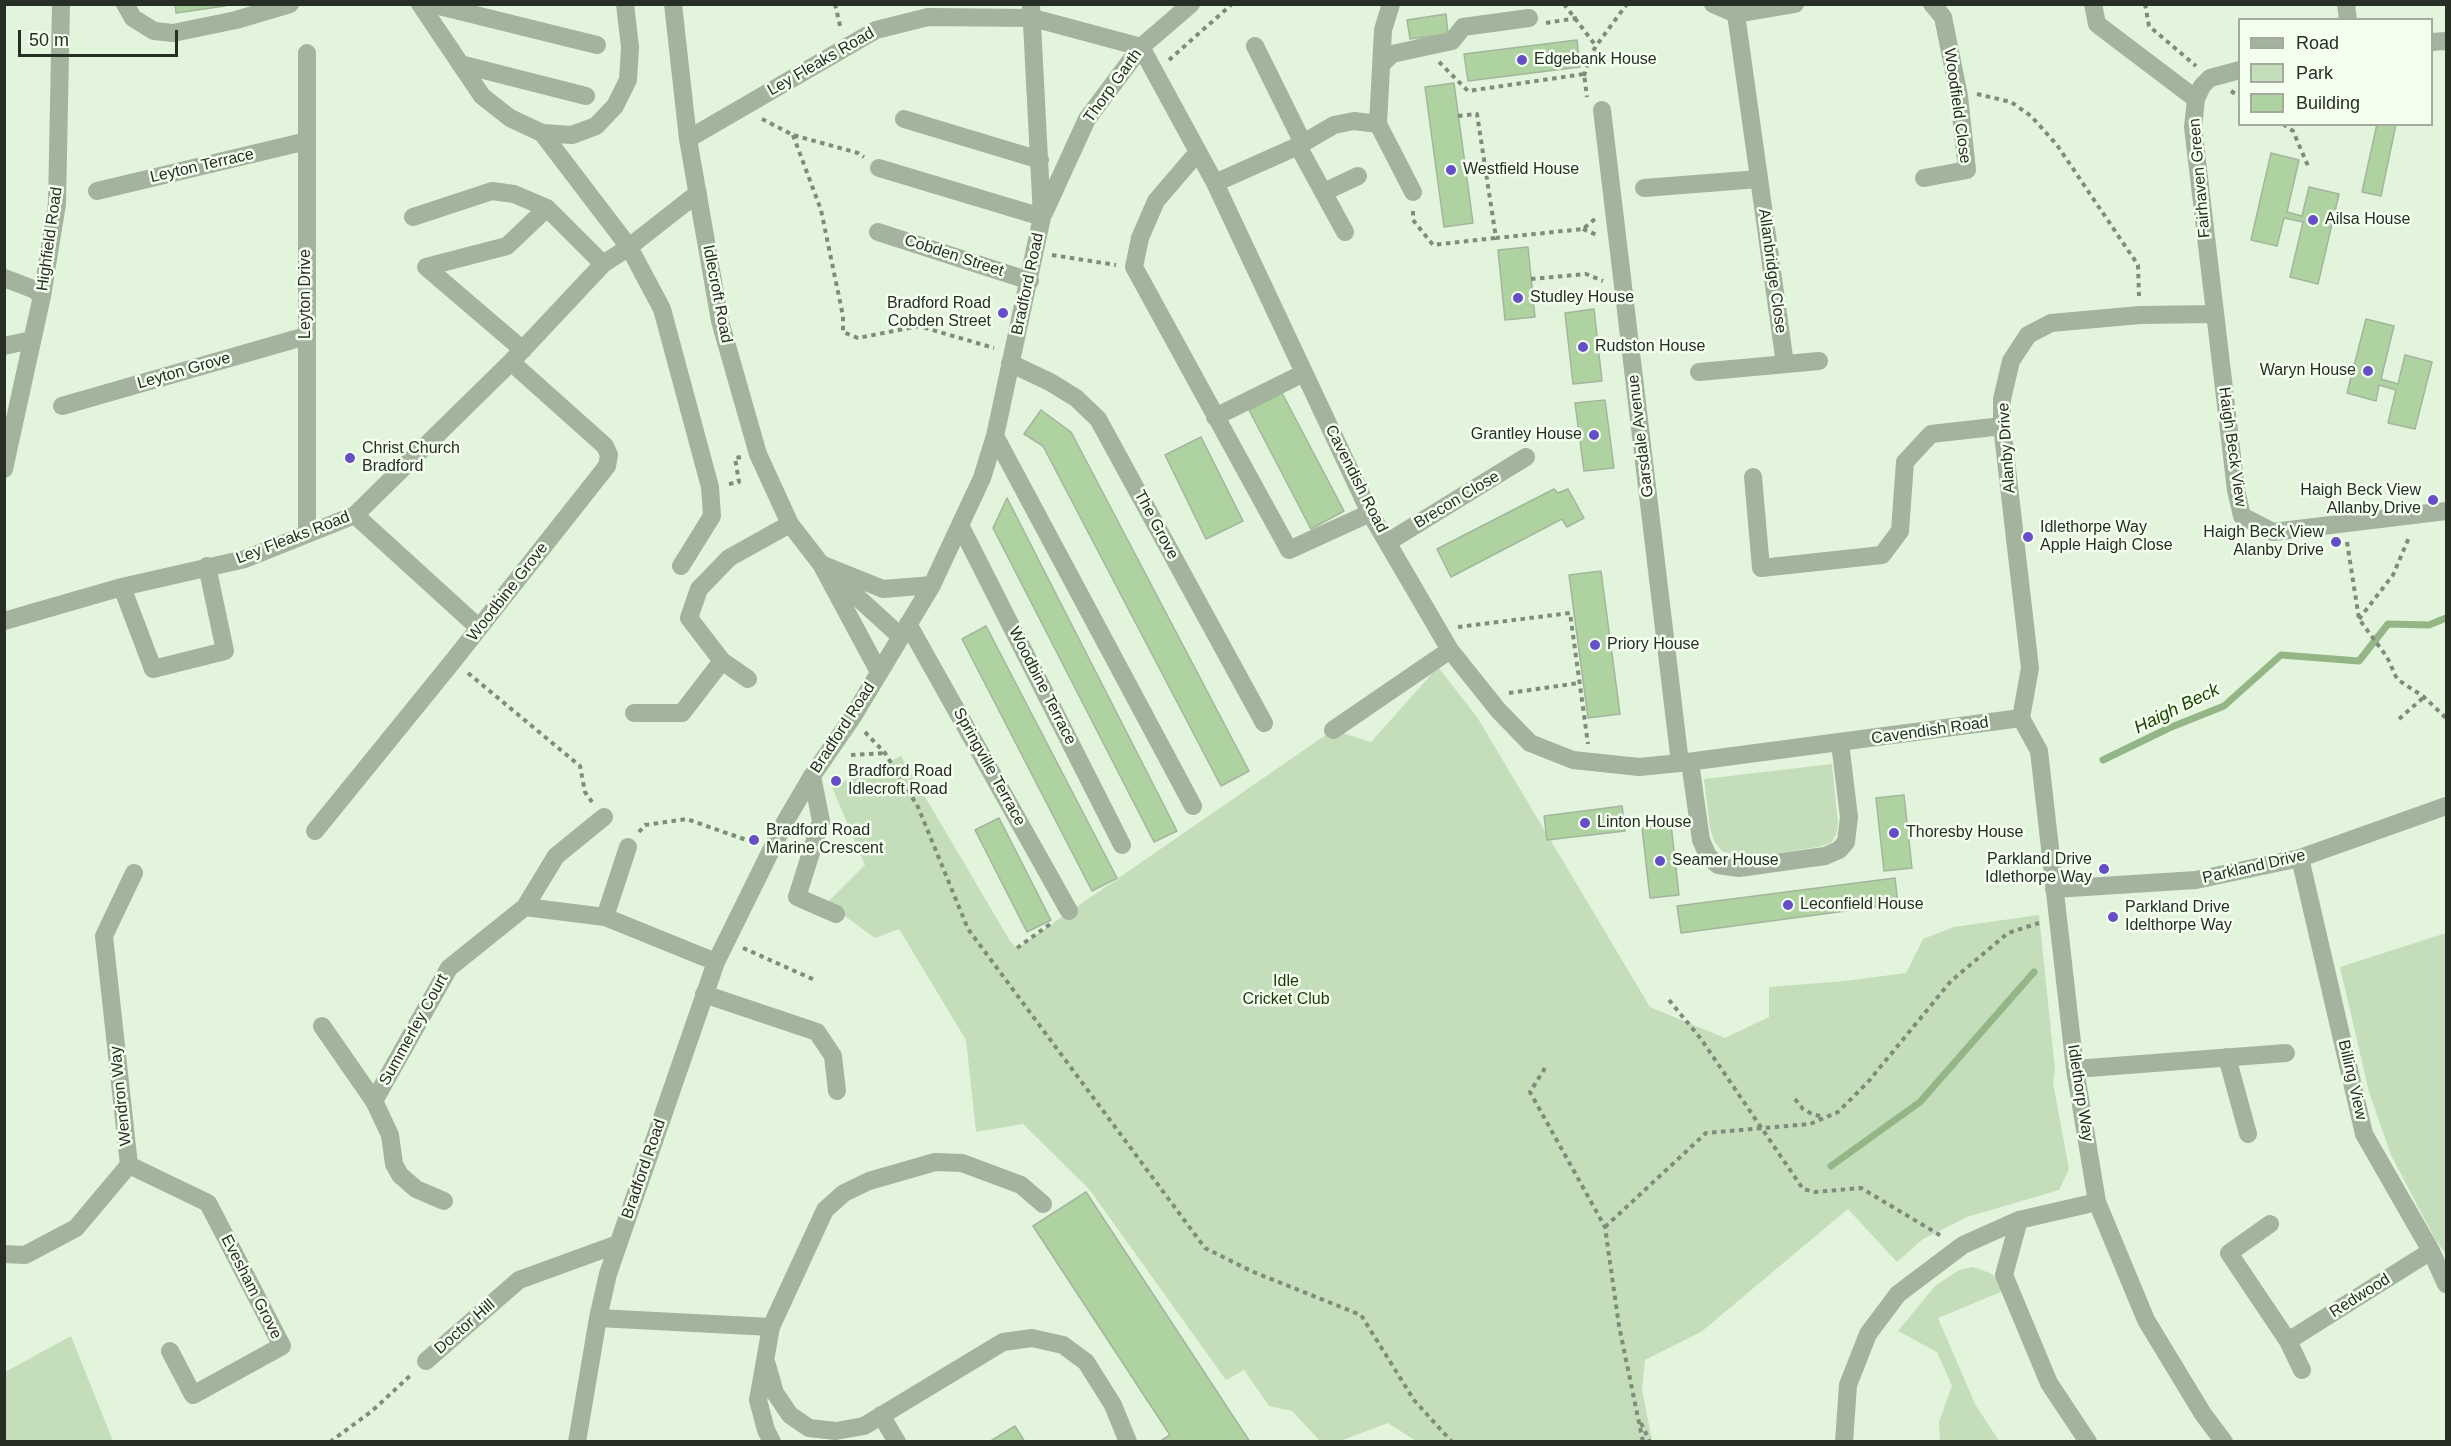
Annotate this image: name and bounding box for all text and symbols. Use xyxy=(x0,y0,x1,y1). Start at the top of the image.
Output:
scale bar xyxy=(21,18,182,56)
legend xyxy=(2238,18,2433,126)
street label: Ley Fleaks Road xyxy=(764,24,878,100)
text: 50 m xyxy=(29,30,69,50)
text: Road xyxy=(2296,33,2339,53)
street label: Thorp Garth xyxy=(1080,45,1146,127)
street label: Woodfield Close xyxy=(1939,47,1975,165)
place label: Edgebank House xyxy=(1534,50,1657,70)
marker: Edgebank House xyxy=(1515,53,1529,67)
text: Park xyxy=(2296,63,2333,83)
text: Building xyxy=(2296,93,2360,113)
street label: Fairhaven Green xyxy=(2185,117,2215,239)
street label: Leyton Terrace xyxy=(148,145,256,187)
place label: Westfield House xyxy=(1463,160,1579,180)
marker: Westfield House xyxy=(1444,163,1458,177)
street label: Highfield Road xyxy=(33,186,67,292)
street label: Allanbridge Close xyxy=(1754,208,1790,334)
place label: Ailsa House xyxy=(2325,210,2410,230)
marker: Ailsa House xyxy=(2306,213,2320,227)
street label: Cobden Street xyxy=(902,231,1006,281)
street label: Bradford Road xyxy=(1008,231,1048,337)
street label: Idlecroft Road xyxy=(698,243,736,345)
street label: Leyton Drive xyxy=(296,249,316,339)
place label: Studley House xyxy=(1530,288,1634,308)
marker: Studley House xyxy=(1511,291,1525,305)
place label: Bradford Road Cobden Street xyxy=(887,294,991,332)
marker: Bradford Road Cobden Street xyxy=(996,306,1010,320)
place label: Rudston House xyxy=(1595,337,1705,357)
marker: Rudston House xyxy=(1576,340,1590,354)
street label: Leyton Grove xyxy=(135,349,233,393)
place label: Waryn House xyxy=(2260,361,2356,381)
marker: Waryn House xyxy=(2361,364,2375,378)
street label: Garsdale Avenue xyxy=(1624,374,1658,498)
street label: Haigh Beck View xyxy=(2214,386,2250,508)
street label: Alanby Drive xyxy=(1994,402,2020,494)
street label: Cavendish Road xyxy=(1321,422,1391,536)
place label: Grantley House xyxy=(1471,425,1582,445)
marker: Grantley House xyxy=(1587,428,1601,442)
place label: Christ Church Bradford xyxy=(362,439,460,477)
marker: Christ Church Bradford xyxy=(343,451,357,465)
street label: Brecon Close xyxy=(1411,467,1503,533)
place label: Haigh Beck View Allanby Drive xyxy=(2300,481,2421,519)
street label: The Grove xyxy=(1130,487,1182,563)
marker: Haigh Beck View Allanby Drive xyxy=(2426,493,2440,507)
street label: Ley Fleaks Road xyxy=(234,508,352,568)
place label: Idlethorpe Way Apple Haigh Close xyxy=(2040,518,2173,556)
place label: Haigh Beck View Alanby Drive xyxy=(2203,523,2324,561)
marker: Idlethorpe Way Apple Haigh Close xyxy=(2021,530,2035,544)
marker: Haigh Beck View Alanby Drive xyxy=(2329,535,2343,549)
street label: Woodbine Grove xyxy=(464,539,552,645)
street label: Woodbine Terrace xyxy=(1004,624,1080,748)
place label: Priory House xyxy=(1607,635,1699,655)
marker: Priory House xyxy=(1588,638,1602,652)
street label: Bradford Road xyxy=(807,679,879,777)
water label: Haigh Beck xyxy=(2131,679,2223,739)
street label: Springville Terrace xyxy=(949,705,1029,829)
street label: Cavendish Road xyxy=(1870,713,1990,749)
place label: Bradford Road Idlecroft Road xyxy=(848,762,952,800)
marker: Bradford Road Idlecroft Road xyxy=(829,774,843,788)
place label: Linton House xyxy=(1597,813,1691,833)
marker: Linton House xyxy=(1578,816,1592,830)
place label: Bradford Road Marine Crescent xyxy=(766,821,883,859)
place label: Thoresby House xyxy=(1906,823,2023,843)
marker: Thoresby House xyxy=(1887,826,1901,840)
marker: Bradford Road Marine Crescent xyxy=(747,833,761,847)
street label: Parkland Drive xyxy=(2201,846,2307,888)
place label: Parkland Drive Idlethorpe Way xyxy=(1985,850,2092,888)
place label: Seamer House xyxy=(1672,851,1779,871)
marker: Seamer House xyxy=(1653,854,1667,868)
marker: Parkland Drive Idlethorpe Way xyxy=(2097,862,2111,876)
place label: Leconfield House xyxy=(1800,895,1924,915)
marker: Leconfield House xyxy=(1781,898,1795,912)
place label: Parkland Drive Idelthorpe Way xyxy=(2125,898,2232,936)
marker: Parkland Drive Idelthorpe Way xyxy=(2106,910,2120,924)
street label: Summerley Court xyxy=(375,971,453,1089)
park label: Idle Cricket Club xyxy=(1242,972,1330,1010)
street label: Billing View xyxy=(2333,1038,2371,1122)
street label: Idlethorp Way xyxy=(2063,1043,2097,1143)
street label: Wendron Way xyxy=(106,1045,136,1147)
street label: Bradford Road xyxy=(618,1117,670,1221)
street label: Evesham Grove xyxy=(216,1232,286,1342)
street label: Redwood xyxy=(2326,1270,2394,1322)
street label: Doctor Hill xyxy=(431,1296,499,1358)

